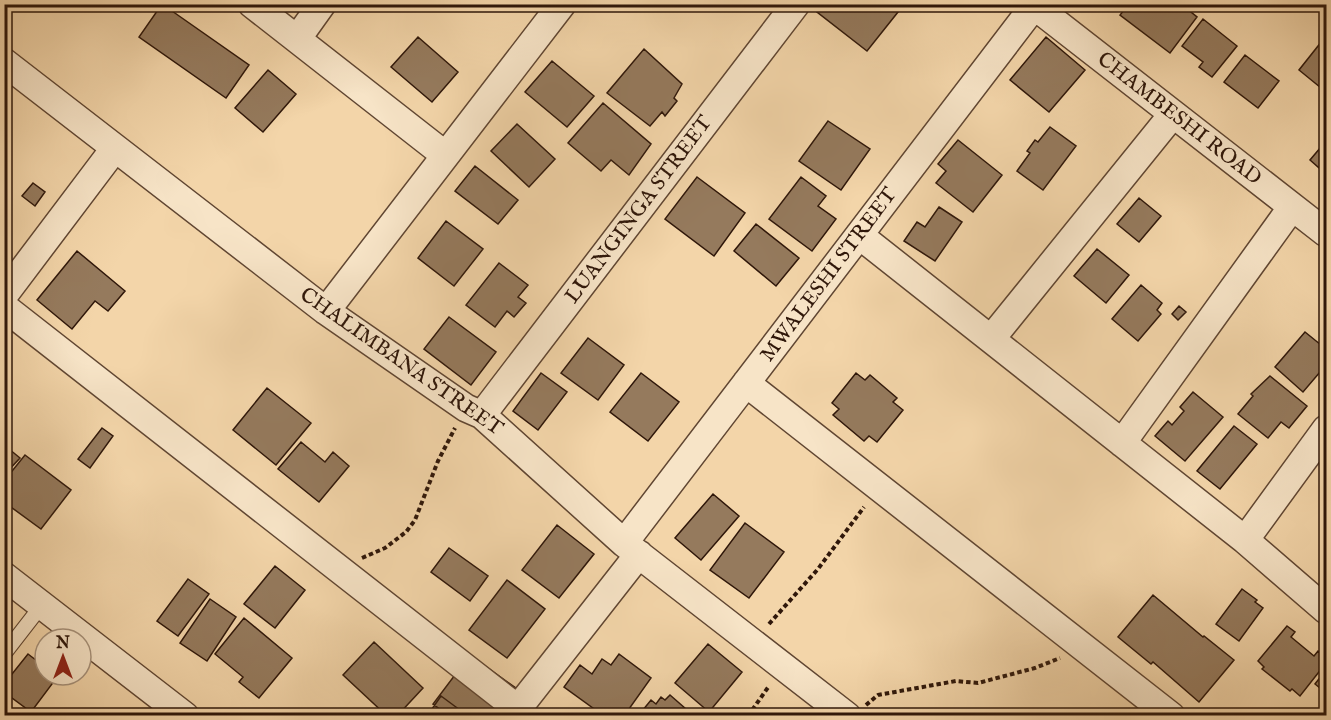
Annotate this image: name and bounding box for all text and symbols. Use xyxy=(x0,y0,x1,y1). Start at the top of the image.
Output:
street label: CHAMBESHI ROAD xyxy=(1091,46,1267,192)
street label: LUANGINGA STREET xyxy=(559,110,719,309)
street label: MWALESHI STREET xyxy=(755,182,904,367)
street label: CHALIMBANA STREET xyxy=(294,282,508,443)
north arrow xyxy=(33,627,93,687)
text: N xyxy=(55,634,70,654)

